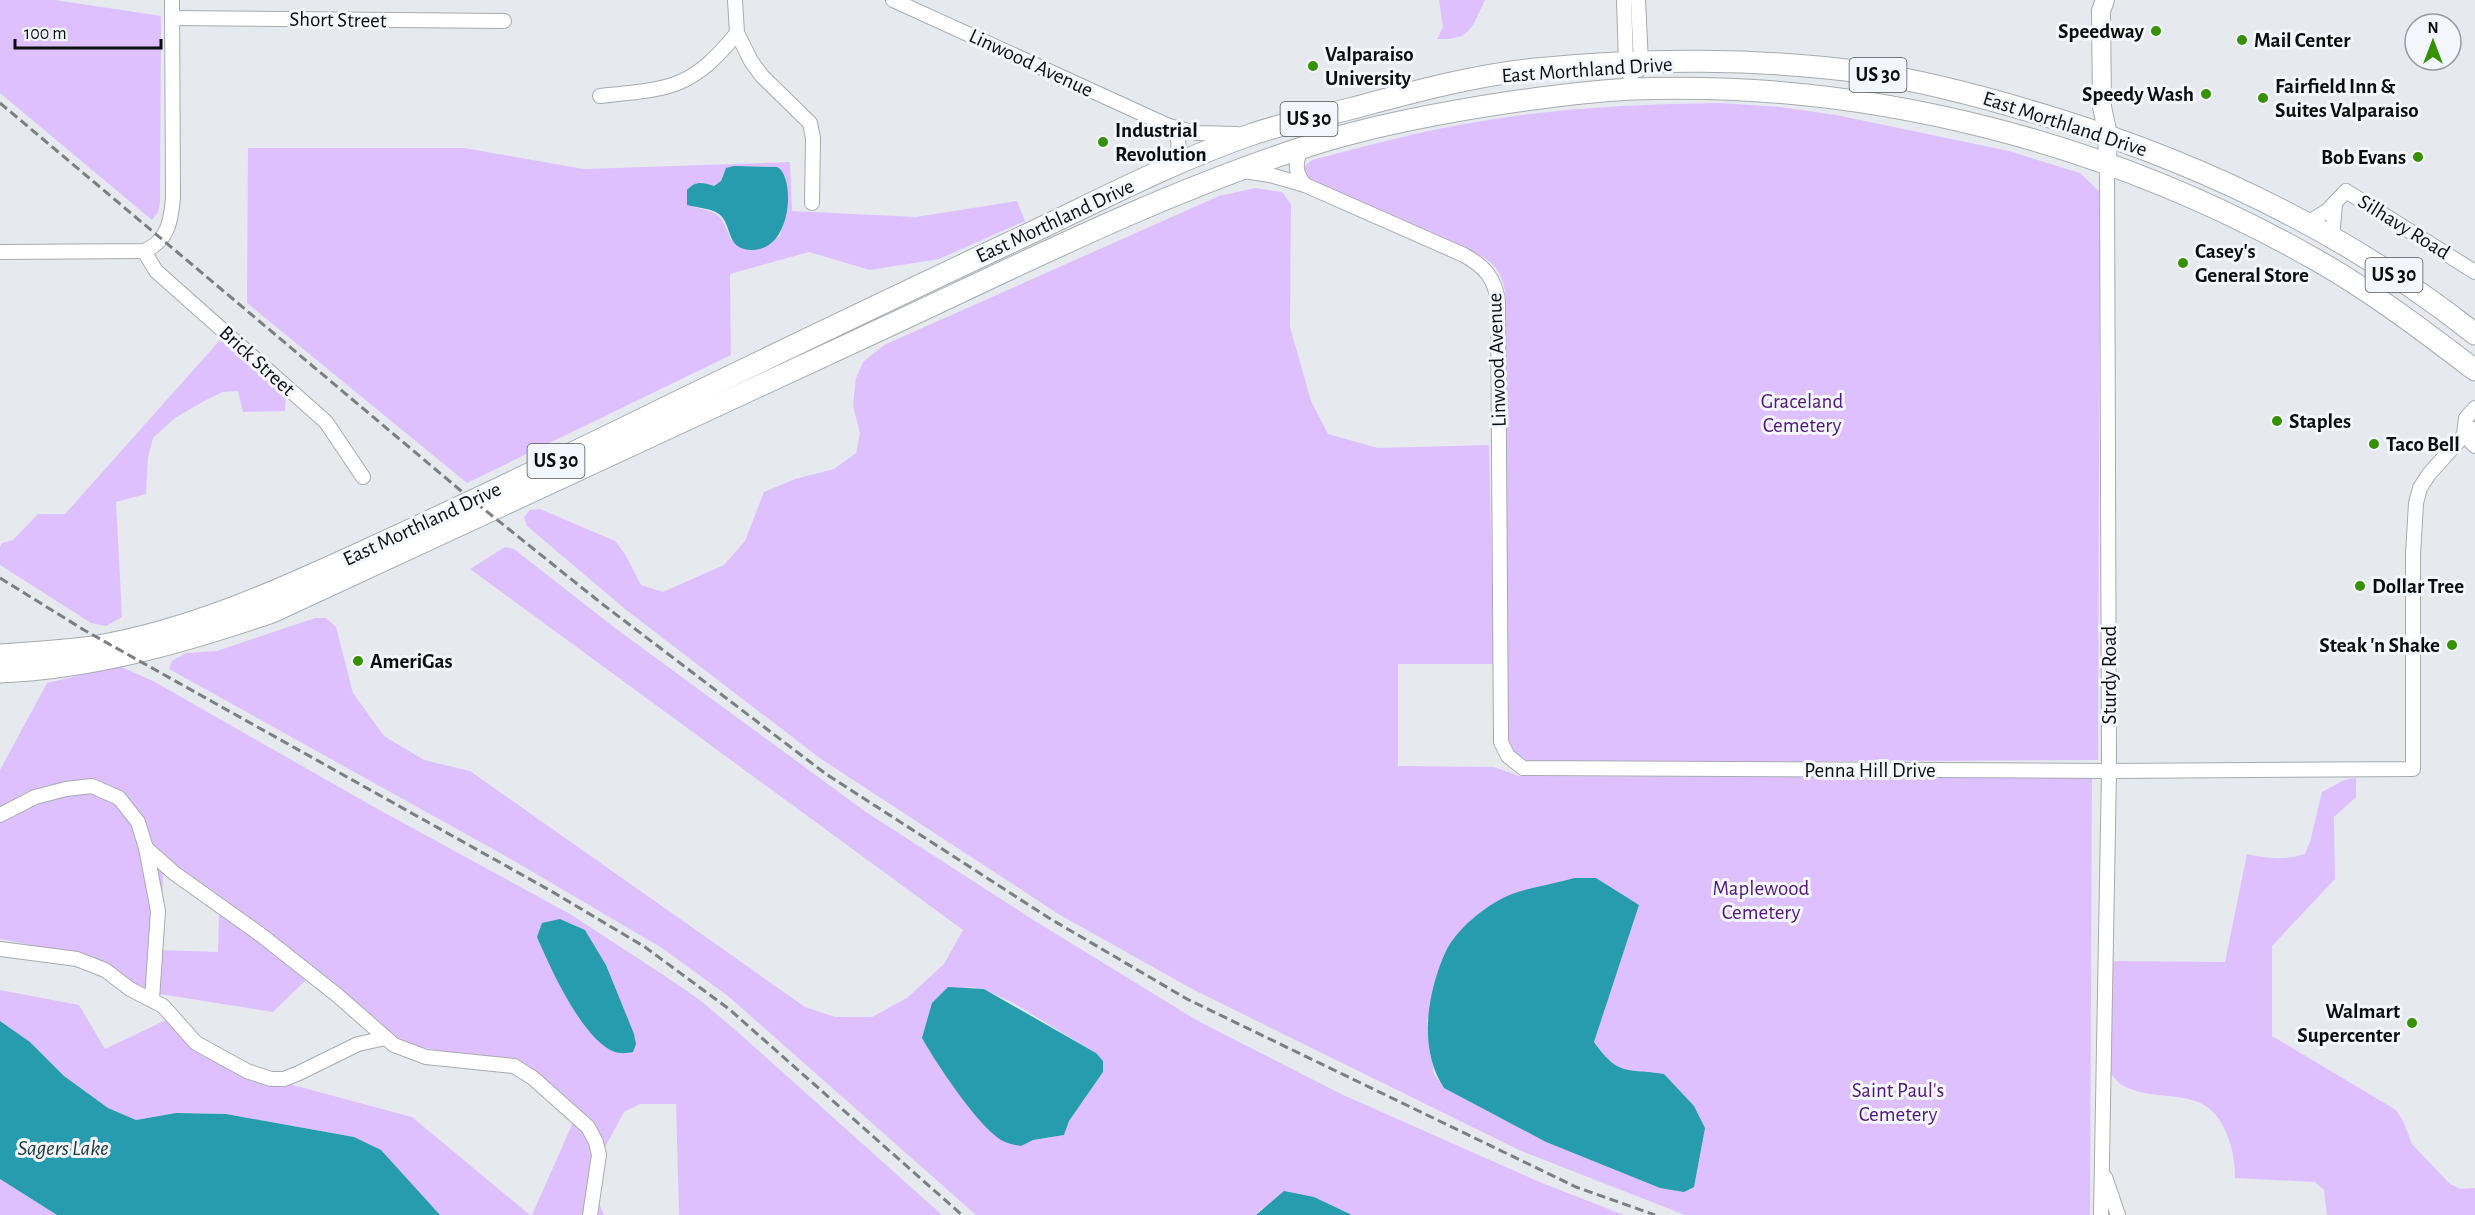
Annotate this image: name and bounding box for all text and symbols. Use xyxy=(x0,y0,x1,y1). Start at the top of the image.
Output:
street label: Short Street xyxy=(289,9,387,31)
scale bar xyxy=(15,12,160,50)
north arrow xyxy=(2403,12,2463,72)
text: N xyxy=(2427,20,2439,36)
place label: Speedway xyxy=(2058,21,2145,42)
marker: Speedway xyxy=(2149,24,2163,38)
text: 100 m xyxy=(24,25,67,43)
street label: Linwood Avenue xyxy=(966,25,1096,101)
place label: Mail Center xyxy=(2254,30,2351,51)
marker: Mail Center xyxy=(2235,33,2249,47)
place label: Valparaiso University xyxy=(1325,44,1414,89)
street label: East Morthland Drive xyxy=(1501,54,1673,86)
road number: US 30 xyxy=(1850,58,1906,92)
marker: Valparaiso University xyxy=(1306,59,1320,73)
place label: Fairfield Inn & Suites Valparaiso xyxy=(2275,76,2419,121)
place label: Speedy Wash xyxy=(2082,84,2194,105)
marker: Speedy Wash xyxy=(2199,87,2213,101)
street label: East Morthland Drive xyxy=(1980,88,2150,160)
marker: Fairfield Inn & Suites Valparaiso xyxy=(2256,91,2270,105)
road number: US 30 xyxy=(1280,102,1338,136)
place label: Industrial Revolution xyxy=(1115,120,1207,165)
marker: Industrial Revolution xyxy=(1096,135,1110,149)
place label: Bob Evans xyxy=(2321,147,2406,168)
marker: Bob Evans xyxy=(2411,150,2425,164)
street label: East Morthland Drive xyxy=(973,175,1137,267)
street label: Silhavy Road xyxy=(2354,191,2454,263)
place label: Casey's General Store xyxy=(2195,241,2309,286)
marker: Casey's General Store xyxy=(2176,256,2190,270)
road number: US 30 xyxy=(2366,258,2422,292)
street label: Linwood Avenue xyxy=(1484,293,1510,427)
street label: Brick Street xyxy=(215,322,299,400)
park label: Graceland Cemetery xyxy=(1761,391,1843,436)
place label: Staples xyxy=(2289,411,2351,432)
marker: Staples xyxy=(2270,414,2284,428)
place label: Taco Bell xyxy=(2386,434,2460,455)
marker: Taco Bell xyxy=(2367,437,2381,451)
road number: US 30 xyxy=(528,444,584,478)
street label: East Morthland Drive xyxy=(340,478,504,570)
place label: Dollar Tree xyxy=(2372,576,2464,597)
marker: Dollar Tree xyxy=(2353,579,2367,593)
street label: Sturdy Road xyxy=(2099,625,2120,724)
place label: Steak 'n Shake xyxy=(2319,635,2440,656)
marker: Steak 'n Shake xyxy=(2445,638,2459,652)
place label: AmeriGas xyxy=(370,651,453,672)
marker: AmeriGas xyxy=(351,654,365,668)
street label: Penna Hill Drive xyxy=(1804,760,1936,781)
park label: Maplewood Cemetery xyxy=(1713,878,1810,923)
place label: Walmart Supercenter xyxy=(2297,1001,2401,1046)
marker: Walmart Supercenter xyxy=(2405,1016,2419,1030)
park label: Saint Paul's Cemetery xyxy=(1852,1080,1944,1125)
water label: Sagers Lake xyxy=(18,1137,109,1159)

